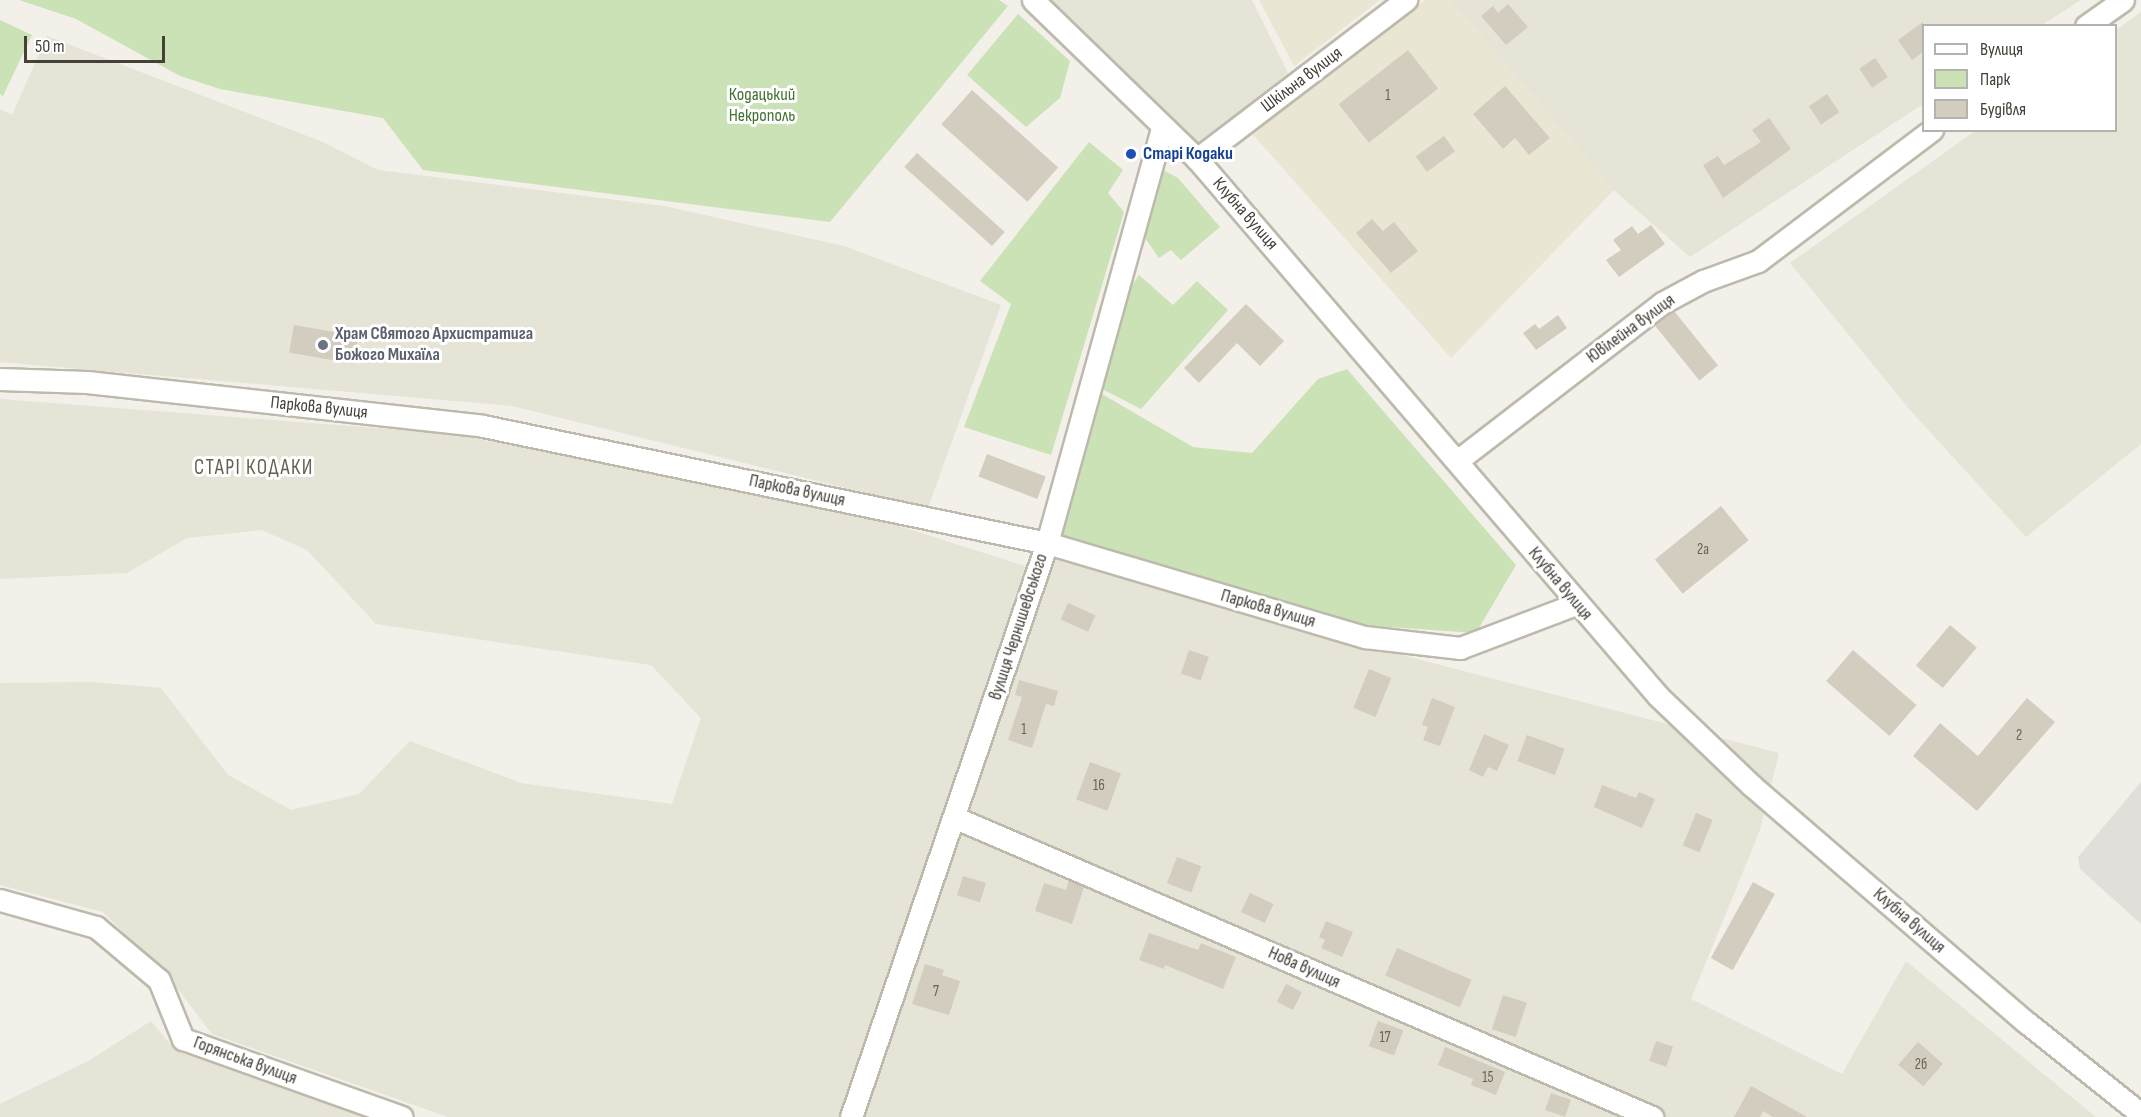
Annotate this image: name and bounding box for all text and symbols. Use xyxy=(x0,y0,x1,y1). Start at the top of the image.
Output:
scale bar xyxy=(27,24,168,62)
legend xyxy=(1922,24,2117,132)
text: 50 m xyxy=(35,36,65,57)
text: Вулиця xyxy=(1980,39,2023,60)
street label: Шкільна вулиця xyxy=(1257,43,1347,117)
text: Парк xyxy=(1980,69,2010,90)
park label: Кодацький Некрополь xyxy=(729,85,795,128)
house number: 1 xyxy=(1385,87,1391,105)
text: Будівля xyxy=(1980,99,2026,120)
place label: Старі Кодаки xyxy=(1143,143,1233,165)
marker: Старі Кодаки xyxy=(1124,147,1138,161)
street label: Клубна вулиця xyxy=(1208,173,1282,255)
street label: Ювілейна вулиця xyxy=(1583,290,1679,368)
place label: Храм Святого Архистратига Божого Михаїла xyxy=(335,324,533,366)
marker: Храм Святого Архистратига Божого Михаїла xyxy=(316,338,330,352)
street label: Паркова вулиця xyxy=(269,392,369,424)
district label: СТАРІ КОДАКИ xyxy=(194,455,314,481)
street label: Паркова вулиця xyxy=(747,470,847,512)
house number: 2а xyxy=(1697,541,1709,559)
street label: Клубна вулиця xyxy=(1523,543,1597,625)
street label: вулиця Чернишевського xyxy=(985,551,1053,703)
street label: Паркова вулиця xyxy=(1218,585,1318,633)
house number: 1 xyxy=(1021,721,1027,739)
house number: 2 xyxy=(2016,727,2022,745)
house number: 16 xyxy=(1093,777,1105,795)
street label: Клубна вулиця xyxy=(1868,884,1950,958)
street label: Нова вулиця xyxy=(1265,943,1343,993)
house number: 7 xyxy=(933,983,939,1001)
house number: 17 xyxy=(1379,1029,1391,1047)
street label: Горянська вулиця xyxy=(190,1032,300,1090)
house number: 2б xyxy=(1915,1056,1927,1074)
house number: 15 xyxy=(1482,1069,1494,1087)

